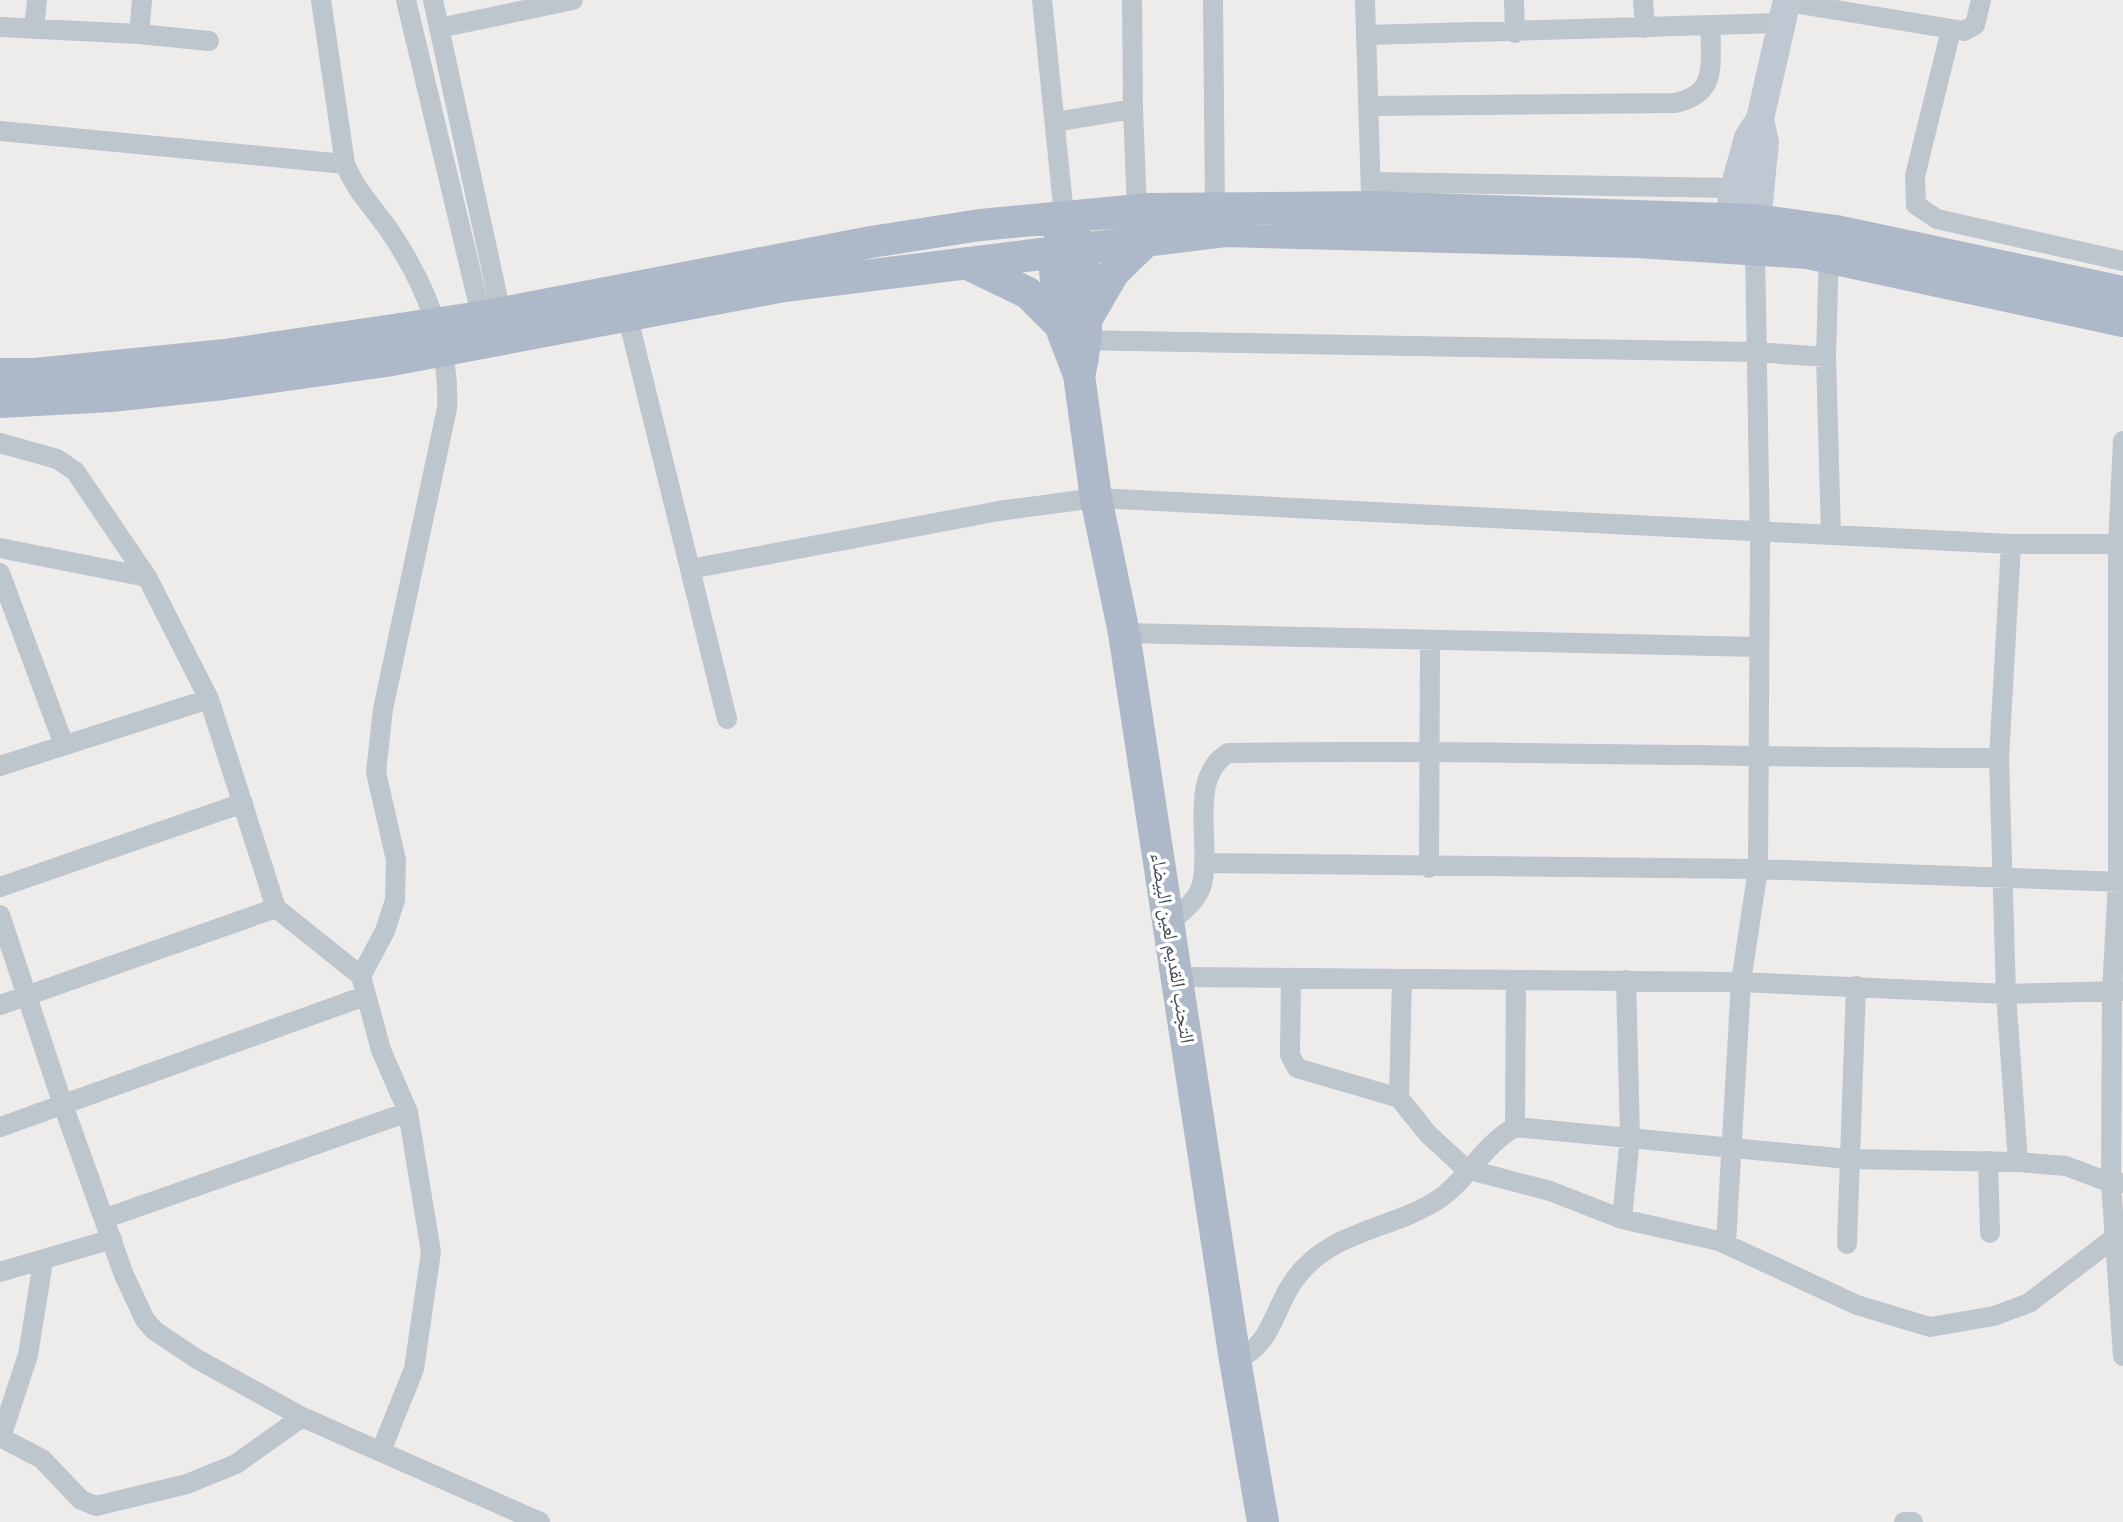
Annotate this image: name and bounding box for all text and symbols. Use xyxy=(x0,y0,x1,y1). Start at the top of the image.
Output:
street label: التجنب القديم لعين البيضاء xyxy=(1144,851,1200,1045)

